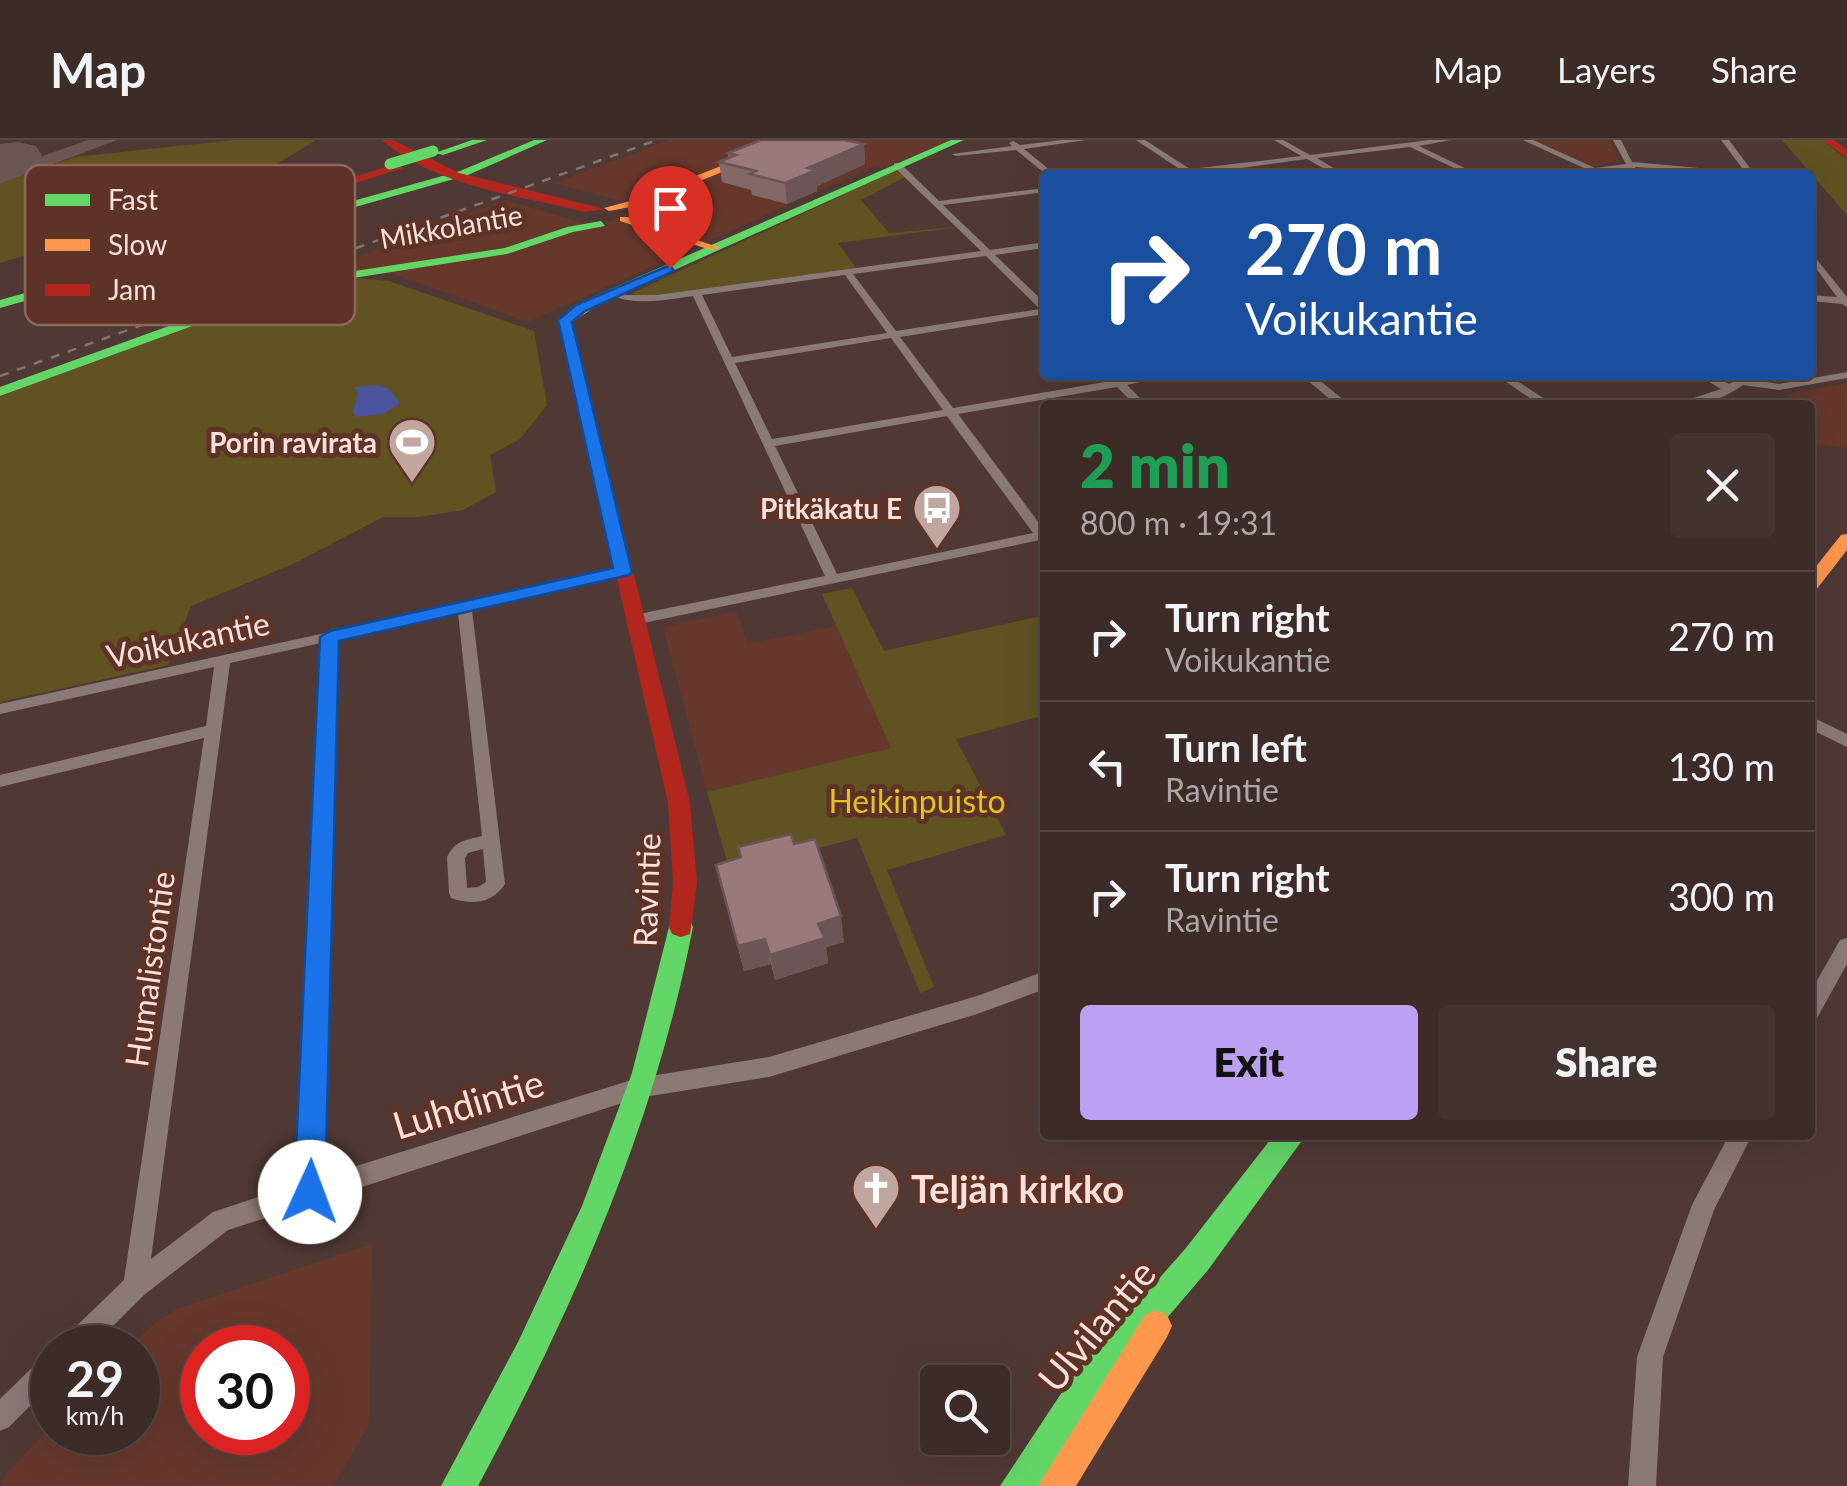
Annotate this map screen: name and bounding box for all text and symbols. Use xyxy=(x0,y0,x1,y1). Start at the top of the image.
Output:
text: Map xyxy=(50,41,146,98)
text: Map xyxy=(1433,48,1502,90)
text: Layers xyxy=(1557,48,1656,90)
text: Share xyxy=(1711,48,1797,90)
legend xyxy=(25,165,355,325)
pin xyxy=(628,166,713,269)
icon: arrive xyxy=(643,181,698,236)
text: Fast xyxy=(108,182,158,216)
street label: Mikkolantie xyxy=(377,197,525,255)
text: 270 m xyxy=(1245,206,1442,290)
icon: right xyxy=(1080,210,1210,340)
text: Slow xyxy=(108,227,167,261)
text: Jam xyxy=(108,272,156,306)
text: Voikukantie xyxy=(1245,291,1478,345)
sports icon: Porin ravirata xyxy=(386,416,438,484)
place label: Porin ravirata xyxy=(209,425,377,459)
text: 2 min xyxy=(1080,429,1230,501)
button: close xyxy=(1670,433,1775,538)
bus stop icon: Pitkäkatu E xyxy=(911,482,963,550)
place label: Pitkäkatu E xyxy=(760,491,902,525)
text: 800 m · 19:31 xyxy=(1080,503,1277,542)
text: Turn right xyxy=(1165,594,1330,640)
street label: Voikukantie xyxy=(103,603,273,675)
icon: right xyxy=(1080,609,1135,664)
text: 270 m xyxy=(1668,613,1775,659)
text: Voikukantie xyxy=(1165,640,1331,679)
text: Turn left xyxy=(1165,724,1307,770)
icon: left xyxy=(1080,739,1135,794)
text: 130 m xyxy=(1668,743,1775,789)
text: Ravintie xyxy=(1165,770,1279,809)
park label: Heikinpuisto xyxy=(828,781,1006,820)
street label: Ravintie xyxy=(625,832,667,948)
text: Turn right xyxy=(1165,854,1330,900)
street label: Humalistontie xyxy=(116,869,182,1069)
icon: right xyxy=(1080,869,1135,924)
text: 300 m xyxy=(1668,873,1775,919)
text: Ravintie xyxy=(1165,900,1279,939)
button: Exit xyxy=(1080,1005,1418,1120)
button: Share xyxy=(1438,1005,1775,1120)
street label: Luhdintie xyxy=(387,1058,549,1148)
position arrow xyxy=(258,1140,362,1244)
church icon: Teljän kirkko xyxy=(850,1162,902,1230)
place label: Teljän kirkko xyxy=(911,1165,1124,1211)
street label: Ulvilantie xyxy=(1028,1250,1164,1400)
speed limit sign: 30 xyxy=(180,1325,310,1455)
text: 29 xyxy=(66,1348,124,1408)
map controls xyxy=(920,1365,1010,1455)
button: search xyxy=(920,1365,1010,1455)
text: km/h xyxy=(66,1400,124,1430)

